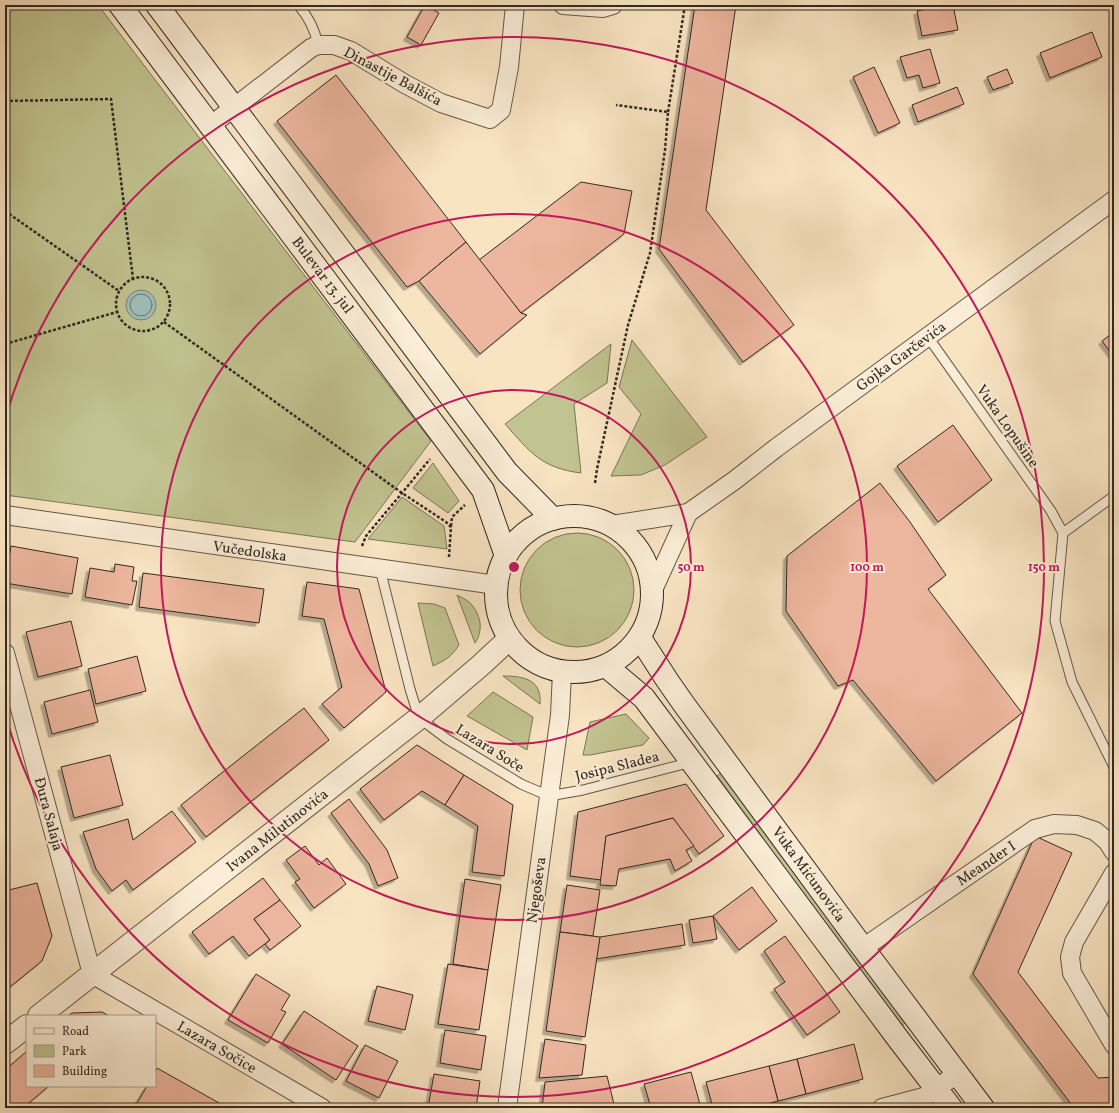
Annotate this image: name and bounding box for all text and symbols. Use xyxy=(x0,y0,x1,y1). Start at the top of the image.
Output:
street label: Dinastije Balšića xyxy=(339,43,445,112)
street label: Bulevar 13. jul xyxy=(286,233,358,319)
street label: Gojka Garčevića xyxy=(852,317,951,397)
street label: Vuka Lopušine xyxy=(970,381,1043,473)
street label: Vučedolska xyxy=(211,537,288,568)
centre of rings xyxy=(507,560,521,574)
text: 50 m xyxy=(677,560,705,576)
text: 100 m xyxy=(850,560,884,576)
text: 150 m xyxy=(1028,560,1060,576)
street label: Lazara Soče xyxy=(451,720,528,779)
street label: Josipa Sladea xyxy=(573,747,662,788)
street label: Đura Salaja xyxy=(28,775,67,854)
street label: Ivana Milutinovića xyxy=(222,785,334,878)
street label: Vuka Mićunovića xyxy=(766,823,850,927)
street label: Meander I xyxy=(953,837,1021,892)
street label: Njegoševa xyxy=(522,856,553,925)
legend xyxy=(26,1015,156,1087)
street label: Lazara Sočice xyxy=(173,1017,260,1080)
text: Road xyxy=(62,1024,89,1040)
text: Park xyxy=(62,1044,87,1060)
text: Building xyxy=(62,1064,107,1080)

